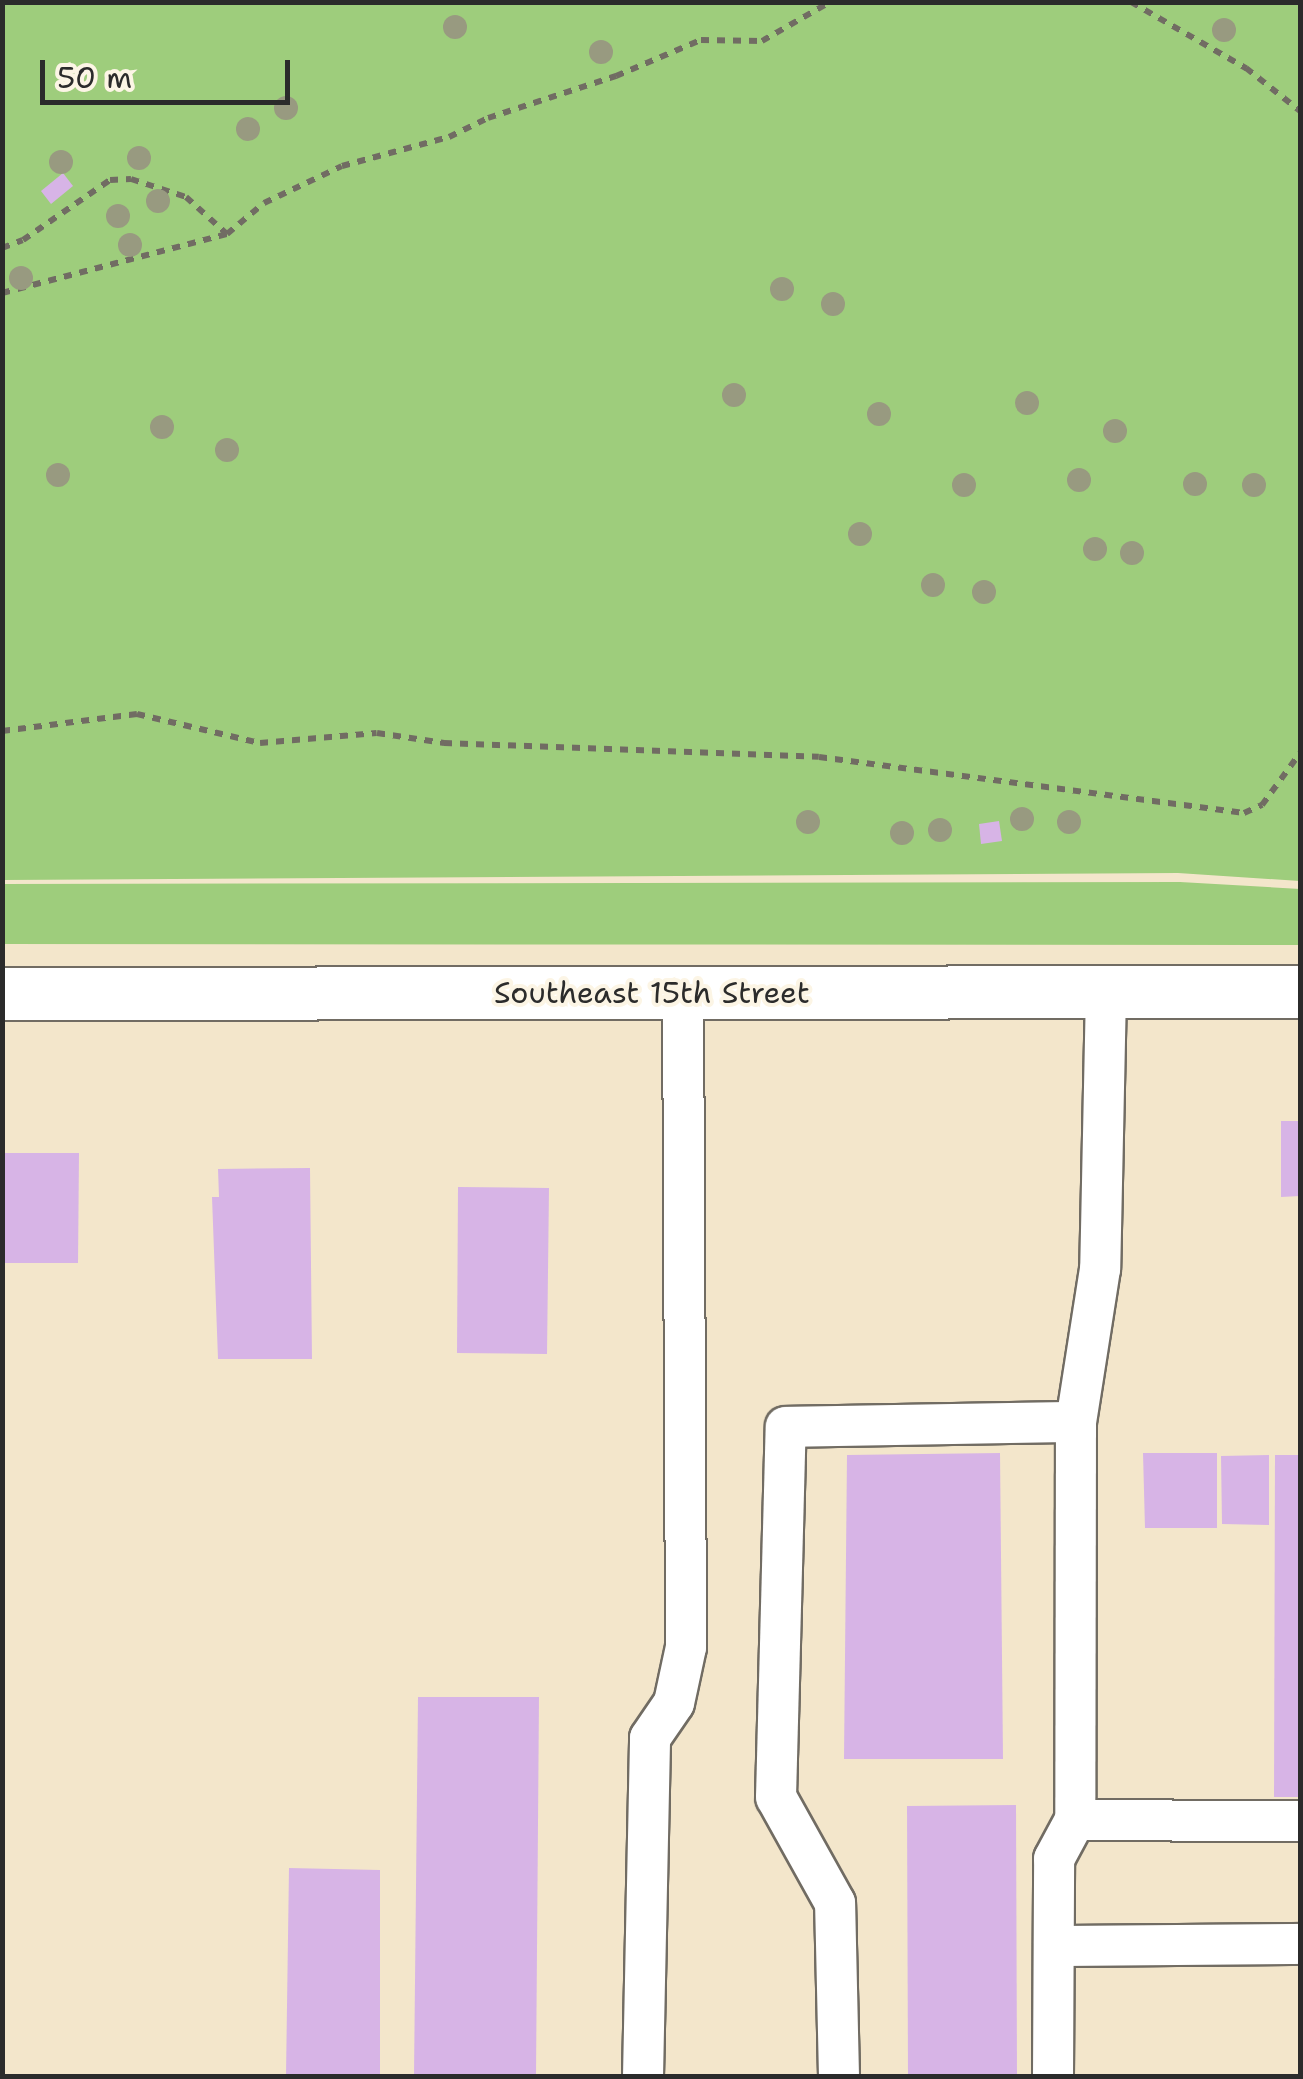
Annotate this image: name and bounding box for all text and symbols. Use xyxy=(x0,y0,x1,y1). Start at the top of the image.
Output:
scale bar xyxy=(45,40,295,102)
text: 50 m xyxy=(57,57,132,98)
street label: Southeast 15th Street xyxy=(494,975,810,1011)

